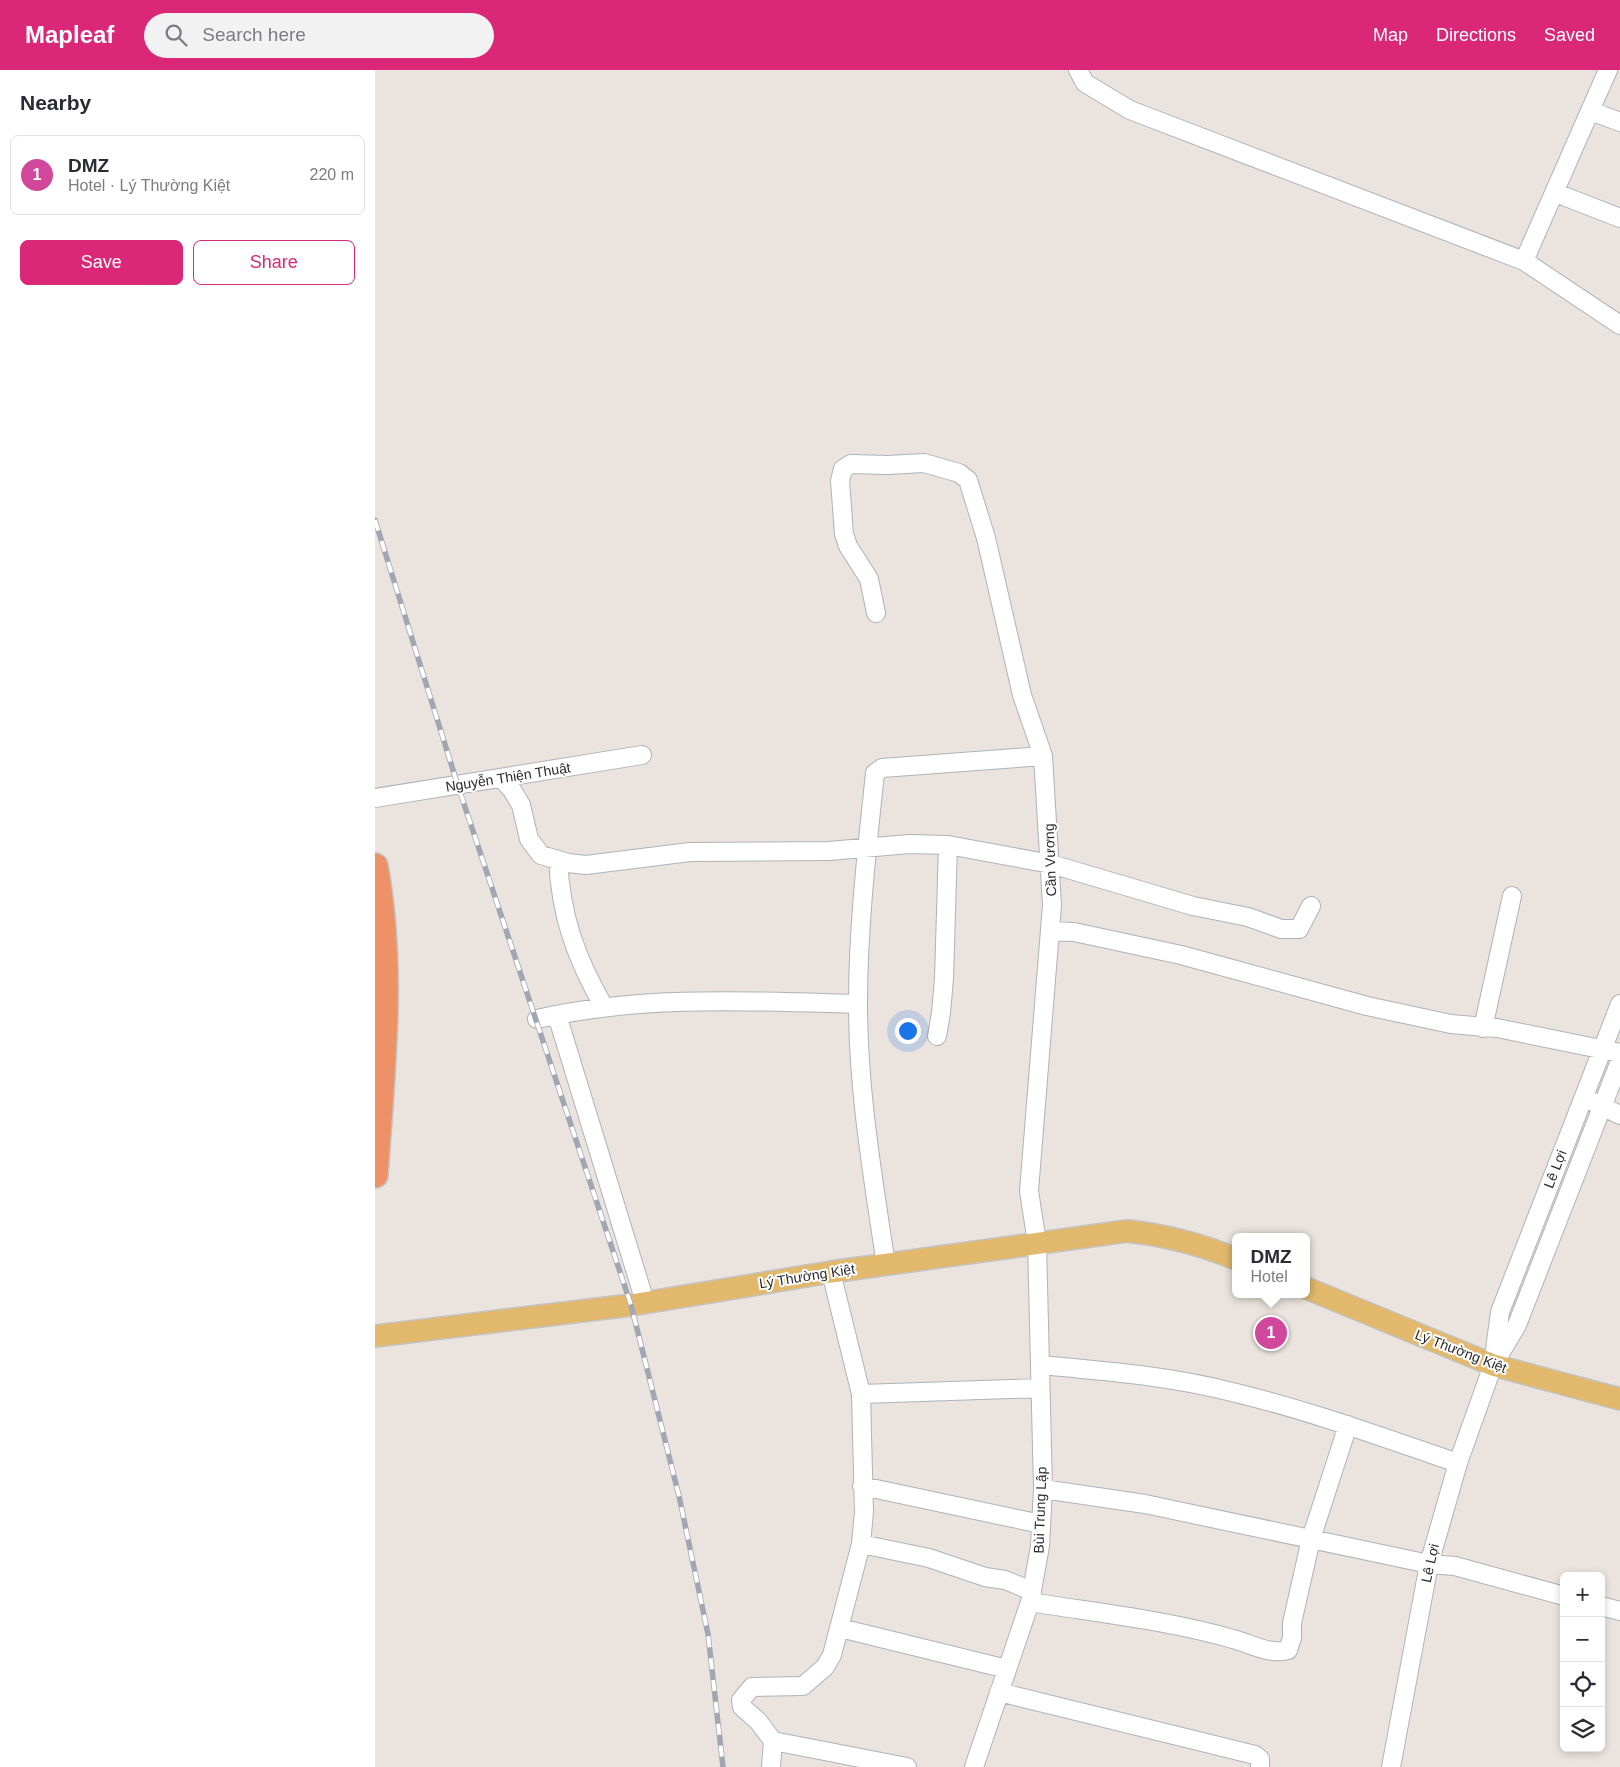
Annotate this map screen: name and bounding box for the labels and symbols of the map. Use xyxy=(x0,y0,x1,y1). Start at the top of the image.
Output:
street label: Nguyễn Thiện Thuật xyxy=(444,759,572,795)
street label: Cần Vương xyxy=(1041,823,1059,897)
your location xyxy=(895,1018,921,1044)
street label: Lê Lợi xyxy=(1540,1148,1570,1190)
street label: Lý Thường Kiệt xyxy=(758,1261,856,1291)
pin: 1 xyxy=(1255,1314,1287,1352)
street label: Lý Thường Kiệt xyxy=(1413,1326,1509,1376)
street label: Bùi Trung Lập xyxy=(1030,1466,1050,1554)
street label: Lê Lợi xyxy=(1418,1542,1442,1584)

